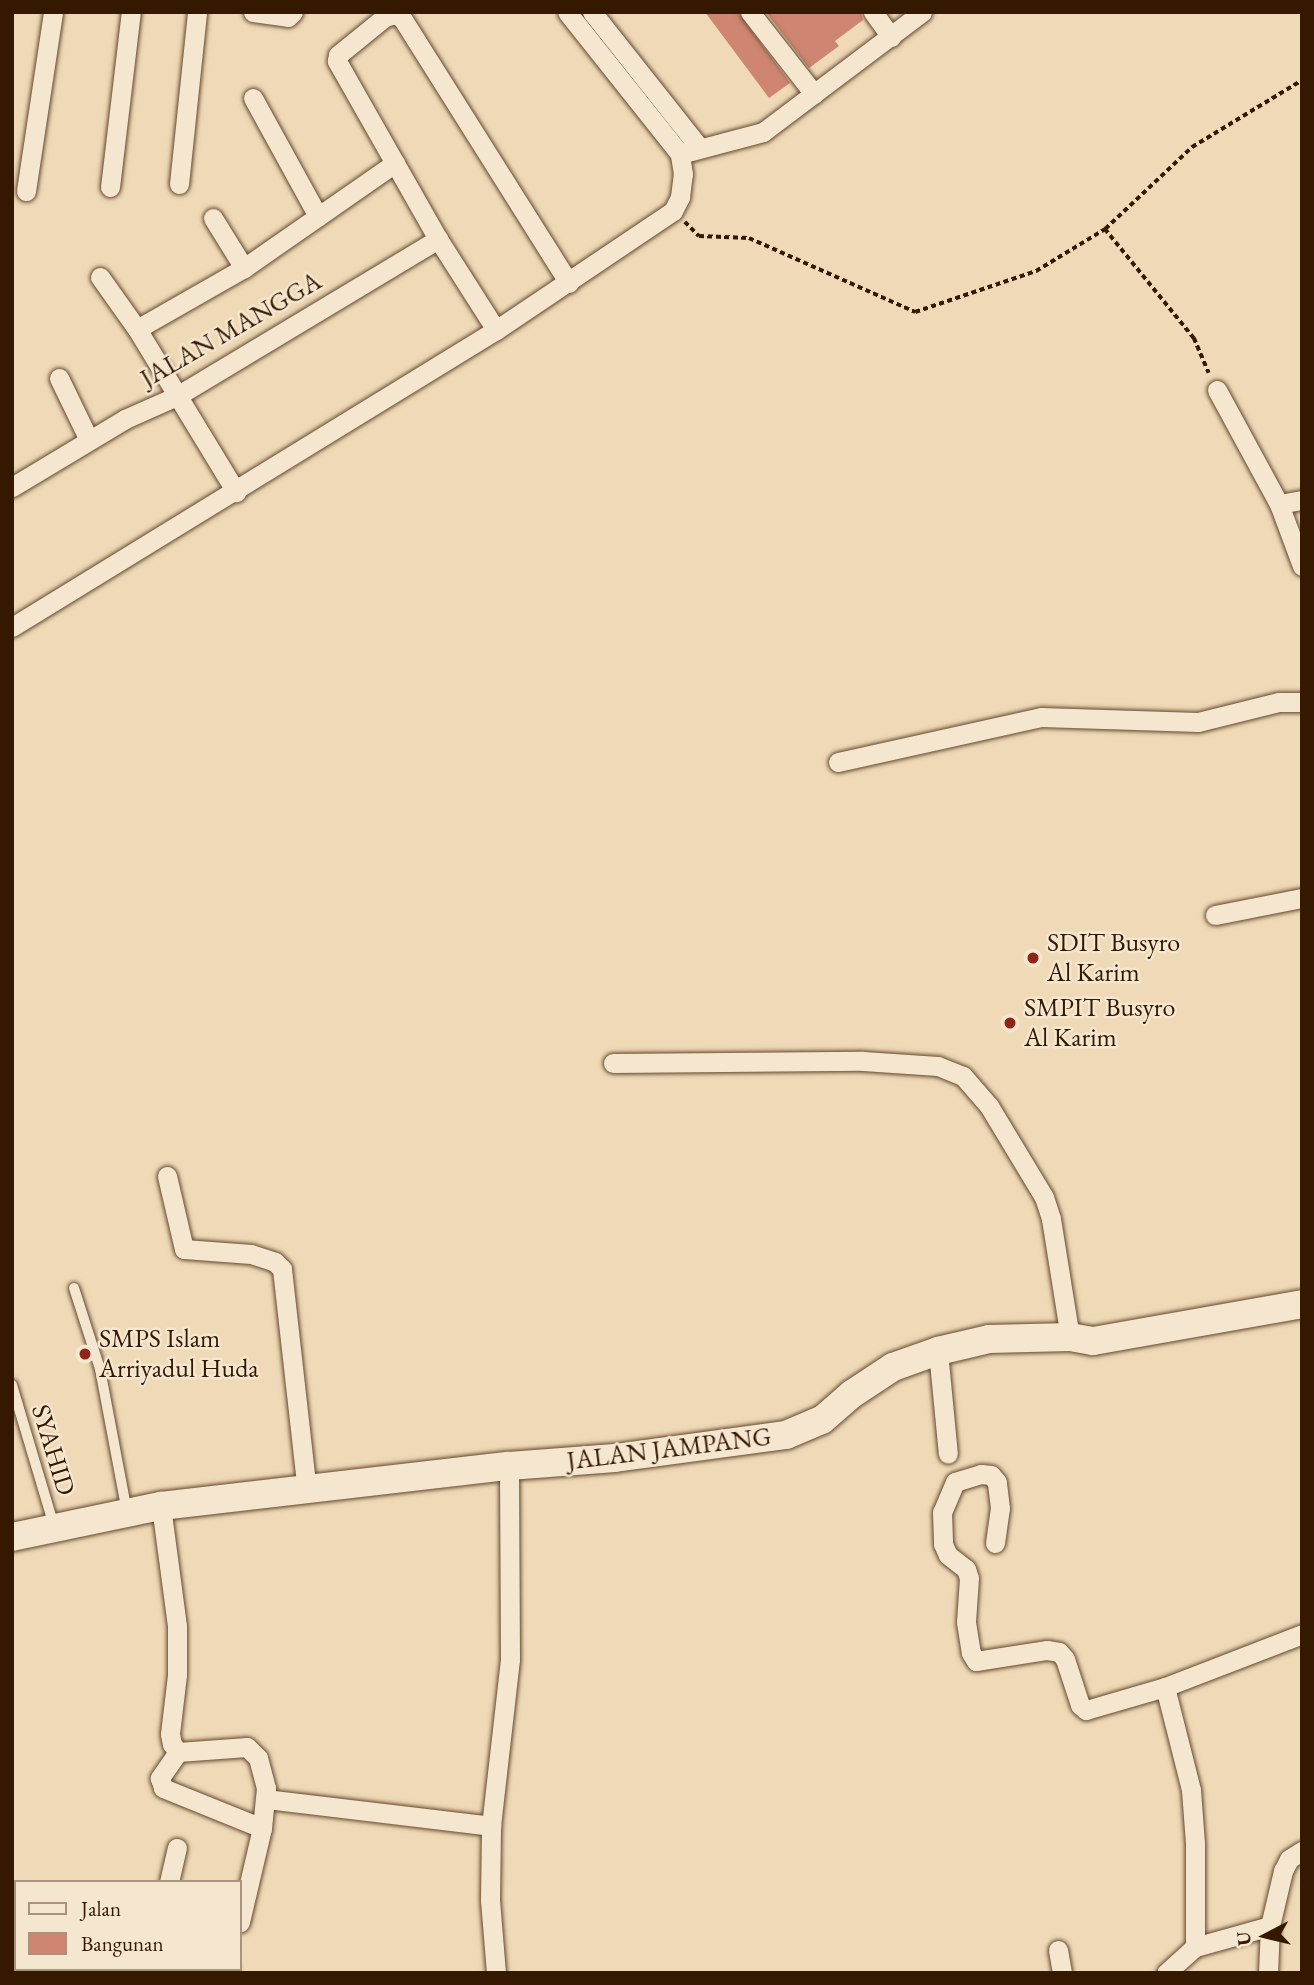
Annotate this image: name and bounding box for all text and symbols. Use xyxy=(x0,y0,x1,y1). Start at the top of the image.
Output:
street label: JALAN MANGGA xyxy=(135,266,327,394)
place label: SDIT Busyro Al Karim xyxy=(1047,927,1180,988)
marker: SDIT Busyro Al Karim xyxy=(1025,950,1041,966)
place label: SMPIT Busyro Al Karim xyxy=(1024,992,1175,1054)
marker: SMPIT Busyro Al Karim xyxy=(1002,1015,1018,1031)
place label: SMPS Islam Arriyadul Huda xyxy=(99,1323,259,1384)
marker: SMPS Islam Arriyadul Huda xyxy=(77,1346,93,1362)
street label: SYAHID xyxy=(24,1401,82,1499)
street label: JALAN JAMPANG xyxy=(565,1421,773,1477)
legend xyxy=(14,1880,242,1971)
text: Jalan xyxy=(81,1895,121,1922)
north arrow xyxy=(1230,1901,1300,1971)
text: Bangunan xyxy=(81,1930,164,1957)
text: U xyxy=(1230,1930,1257,1947)

